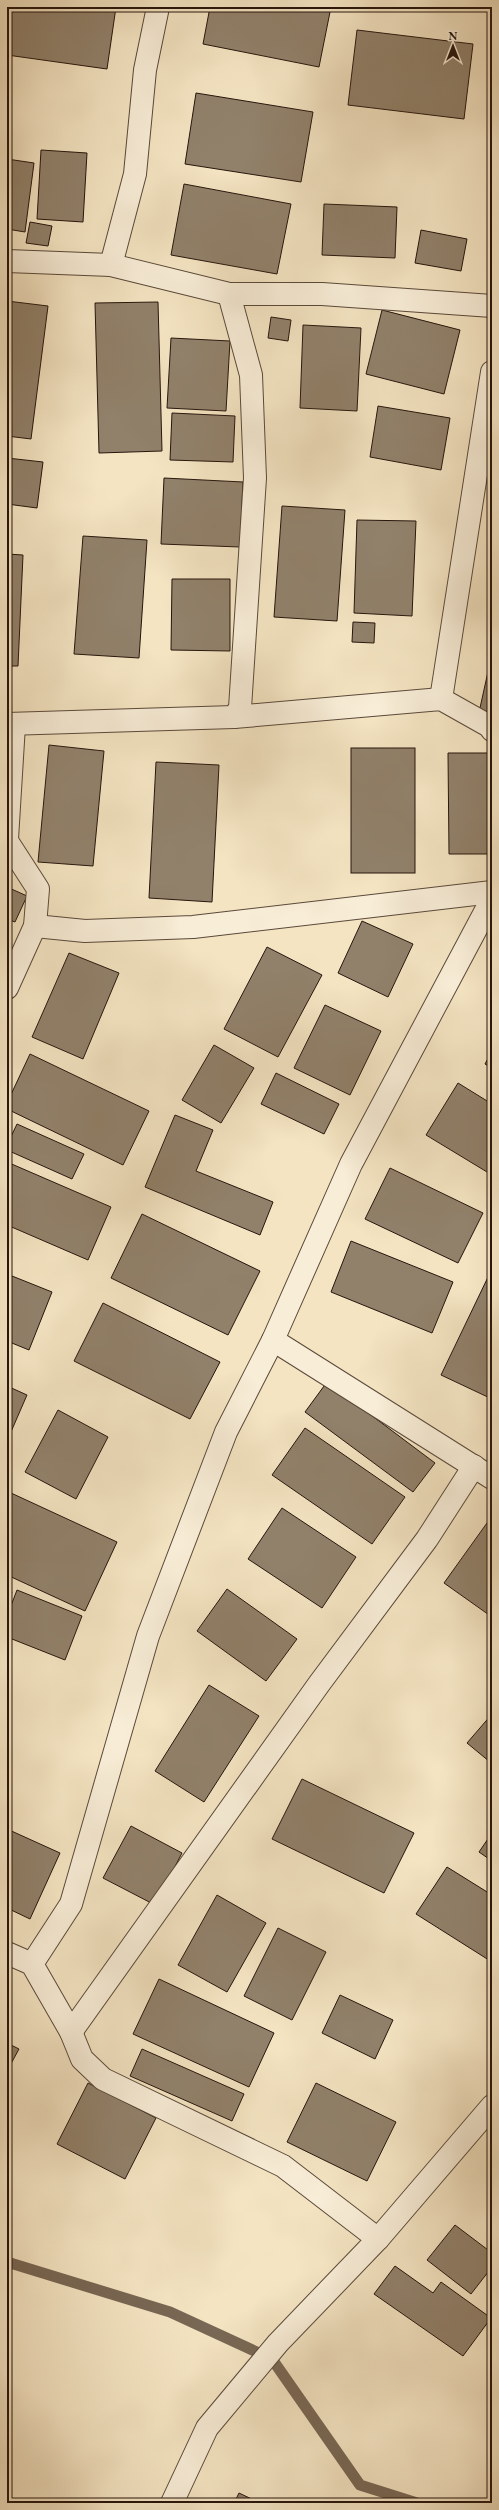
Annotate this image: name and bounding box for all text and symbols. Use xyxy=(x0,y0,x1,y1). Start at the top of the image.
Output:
north arrow xyxy=(433,26,473,66)
text: N xyxy=(449,29,458,43)

